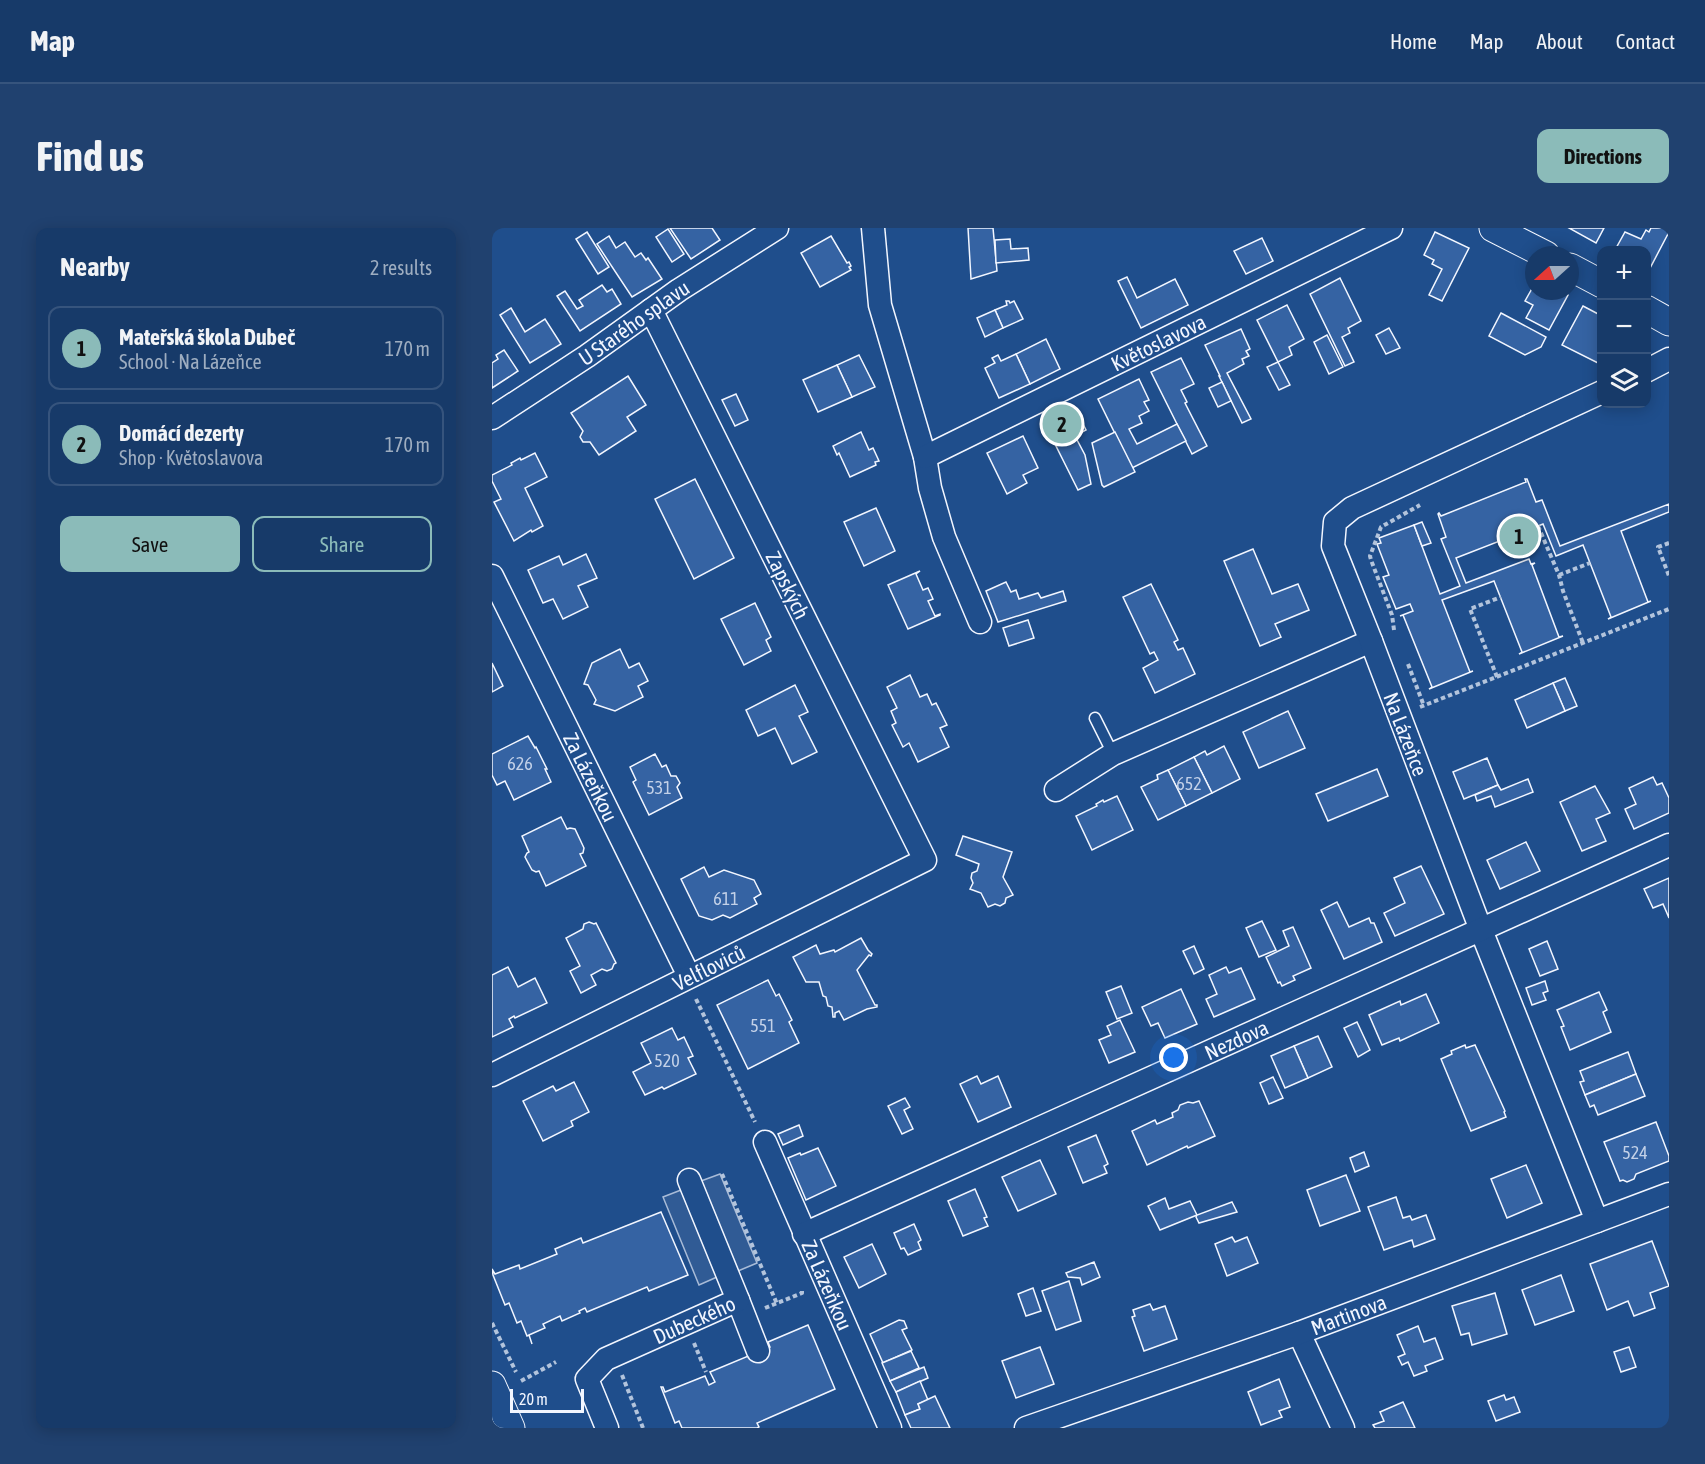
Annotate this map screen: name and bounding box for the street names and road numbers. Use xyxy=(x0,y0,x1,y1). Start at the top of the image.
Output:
street label: U Starého splavu xyxy=(574,275,693,370)
street label: Květoslavova xyxy=(1107,309,1210,376)
street label: Zapských xyxy=(761,547,815,623)
street label: Na Lázeňce xyxy=(1379,689,1433,779)
street label: Za Lázeňkou xyxy=(559,729,623,825)
street label: Velfloviců xyxy=(669,939,749,995)
street label: Nezdova xyxy=(1201,1015,1272,1064)
street label: Za Lázeňkou xyxy=(797,1236,858,1334)
street label: Martinova xyxy=(1307,1289,1390,1339)
street label: Dubeckého xyxy=(649,1291,739,1348)

